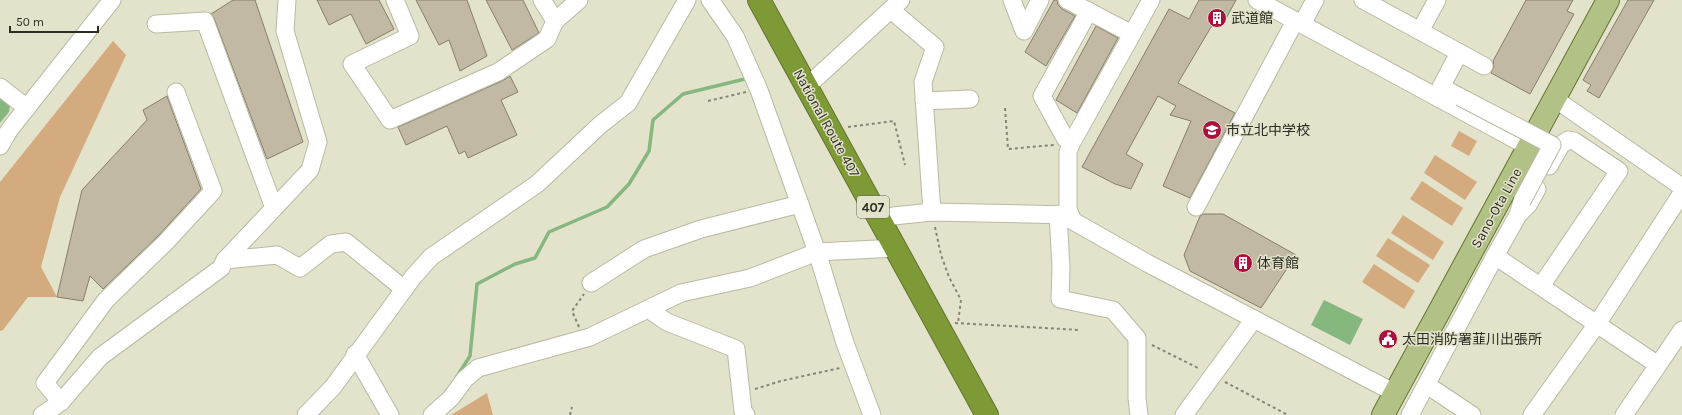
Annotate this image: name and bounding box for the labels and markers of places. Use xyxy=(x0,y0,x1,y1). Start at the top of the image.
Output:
building icon: 武道館 xyxy=(1206,7,1228,29)
place label: 武道館 xyxy=(1231,10,1273,27)
school or university icon: 市立北中学校 xyxy=(1201,119,1223,141)
place label: 市立北中学校 xyxy=(1226,122,1310,139)
building icon: 体育館 xyxy=(1232,252,1254,274)
place label: 体育館 xyxy=(1257,255,1299,272)
public building icon: 太田消防署韮川出張所 xyxy=(1377,328,1399,350)
place label: 太田消防署韮川出張所 xyxy=(1402,331,1542,348)

